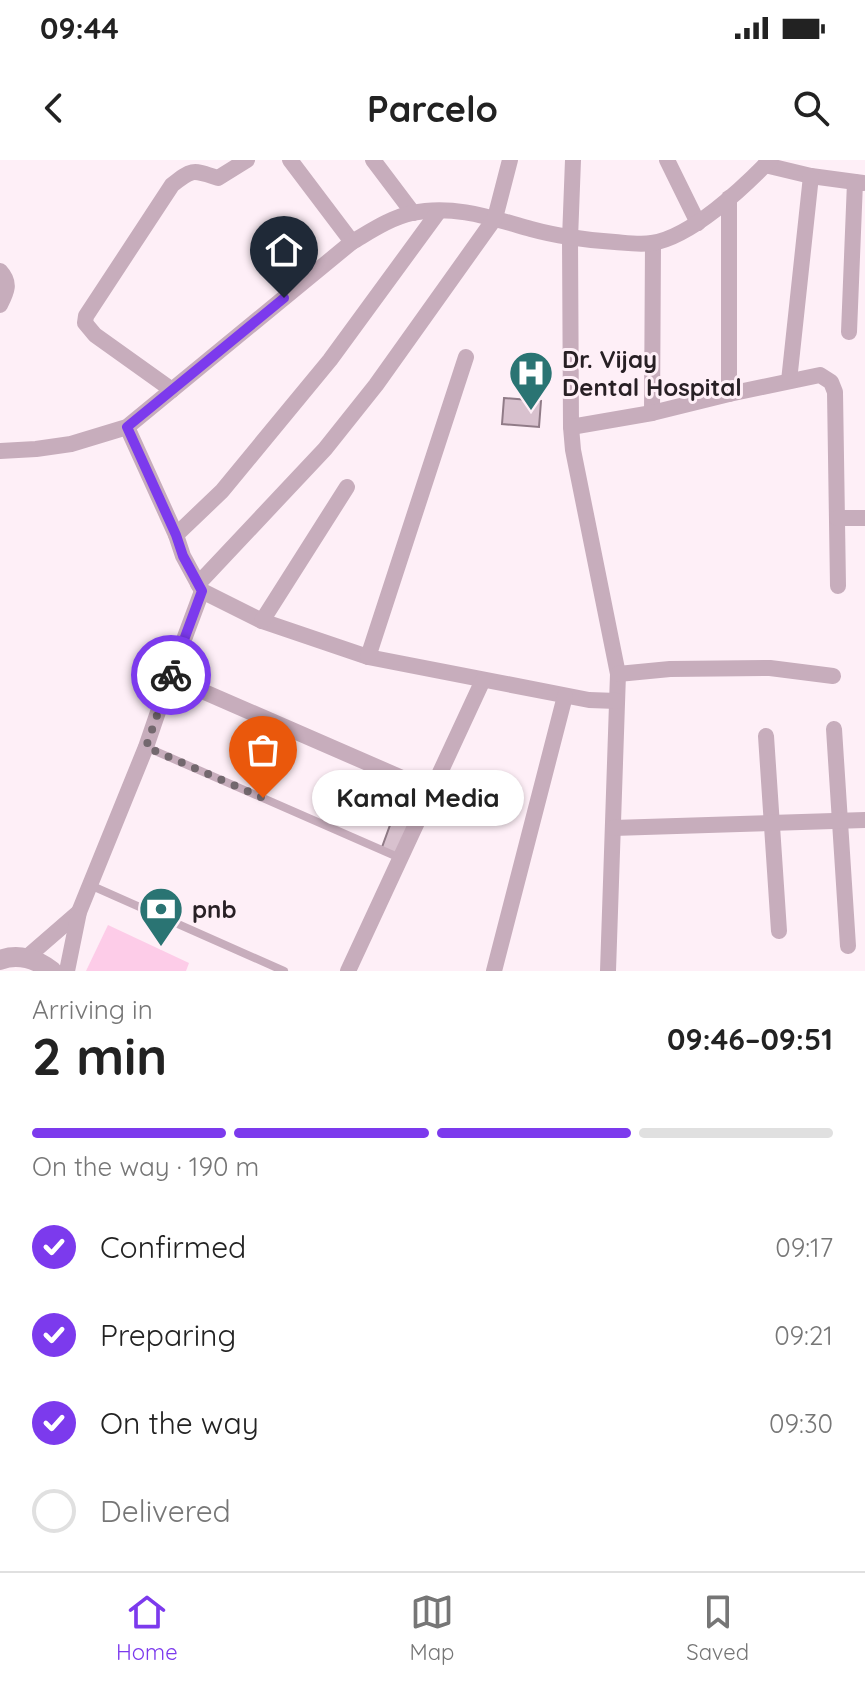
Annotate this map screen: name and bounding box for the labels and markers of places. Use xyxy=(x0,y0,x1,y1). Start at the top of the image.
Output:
pin xyxy=(250,216,318,298)
place label: Dr. Vijay Dental Hospital xyxy=(562,344,742,402)
hospital icon: Dr. Vijay Dental Hospital xyxy=(507,349,555,412)
pin xyxy=(229,716,297,798)
callout: Kamal Media xyxy=(311,770,523,826)
bank icon: pnb xyxy=(137,885,185,948)
place label: pnb xyxy=(192,894,236,924)

